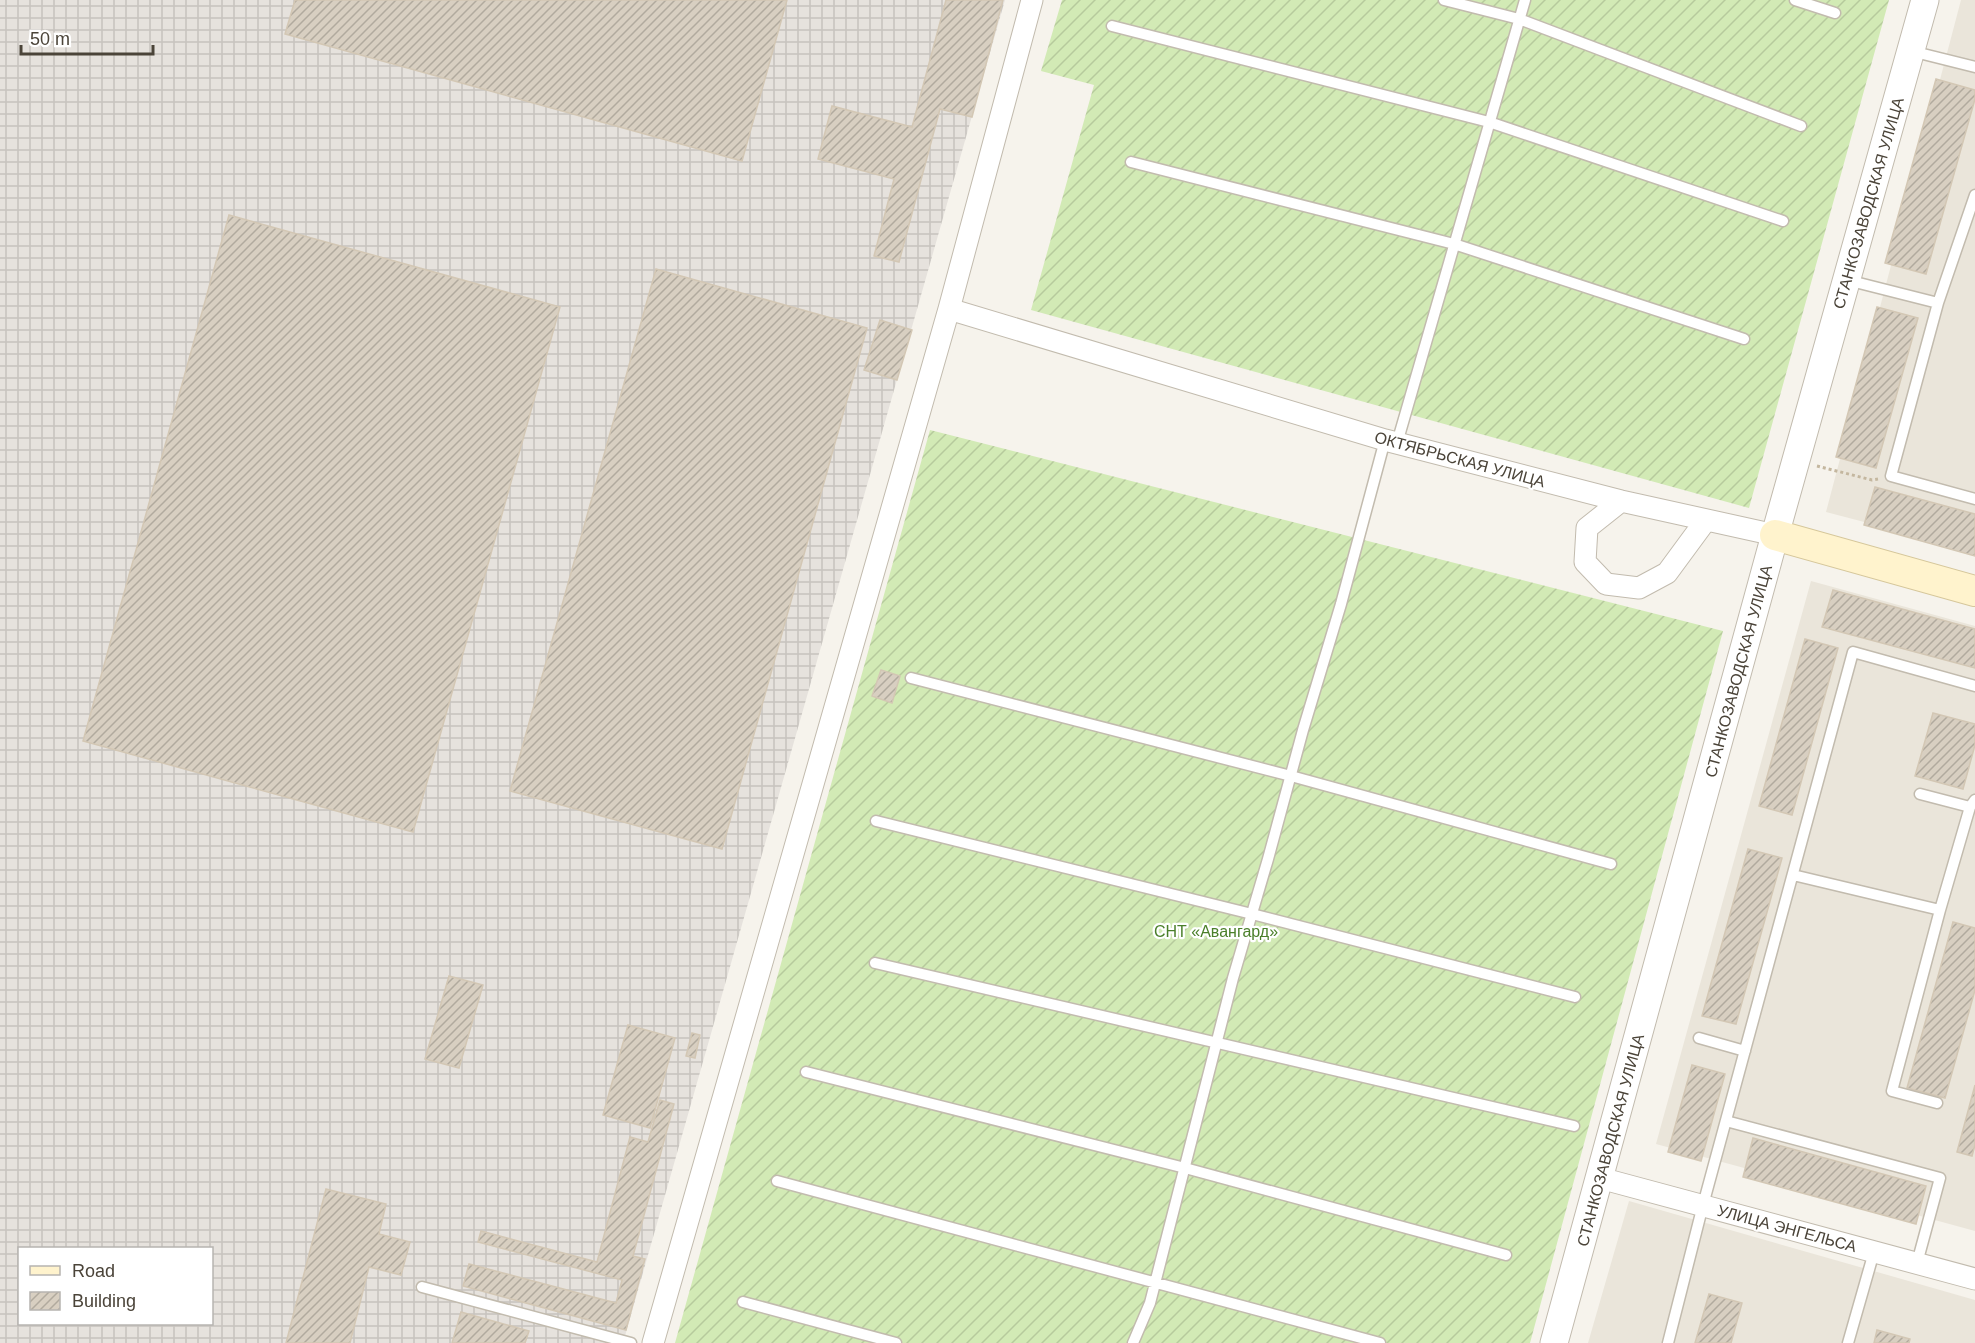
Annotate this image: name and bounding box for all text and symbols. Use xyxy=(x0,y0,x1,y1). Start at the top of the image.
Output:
scale bar xyxy=(21,18,153,56)
text: 50 m xyxy=(30,29,70,49)
street label: СТАНКОЗАВОДСКАЯ УЛИЦА xyxy=(1830,95,1907,311)
street label: ОКТЯБРЬСКАЯ УЛИЦА xyxy=(1373,429,1547,491)
street label: СТАНКОЗАВОДСКАЯ УЛИЦА xyxy=(1702,563,1775,779)
park label: СНТ «Авангард» xyxy=(1154,923,1278,940)
street label: СТАНКОЗАВОДСКАЯ УЛИЦА xyxy=(1574,1032,1647,1248)
street label: УЛИЦА ЭНГЕЛЬСА xyxy=(1715,1202,1859,1255)
legend xyxy=(18,1247,213,1325)
text: Road xyxy=(72,1261,115,1281)
text: Building xyxy=(72,1291,136,1311)

